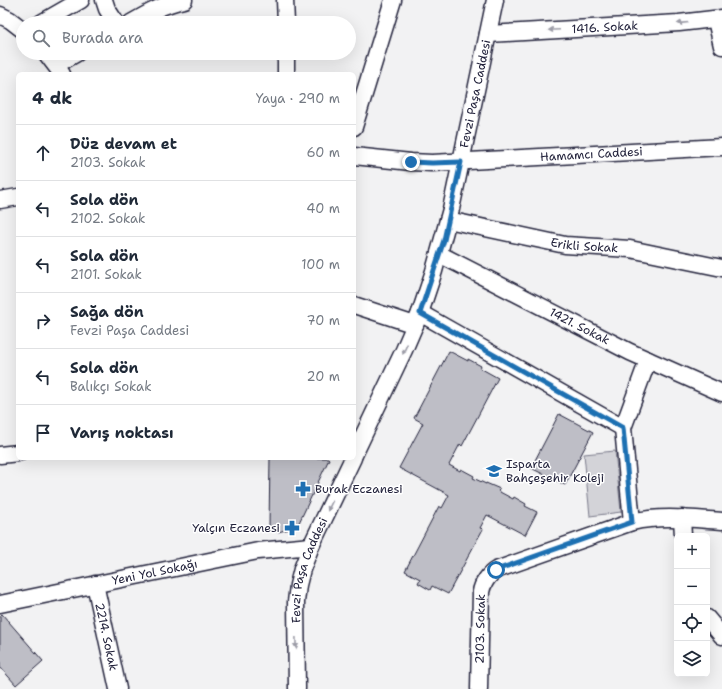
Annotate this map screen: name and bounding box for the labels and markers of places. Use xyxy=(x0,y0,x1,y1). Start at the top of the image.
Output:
place label: Isparta Bahçeşehir Koleji xyxy=(506,456,604,486)
school or university icon: Isparta Bahçeşehir Koleji xyxy=(485,462,503,480)
pharmacy icon: Burak Eczanesi xyxy=(294,480,312,498)
place label: Burak Eczanesi xyxy=(315,481,403,497)
pharmacy icon: Yalçın Eczanesi xyxy=(283,519,301,537)
place label: Yalçın Eczanesi xyxy=(192,520,280,536)

